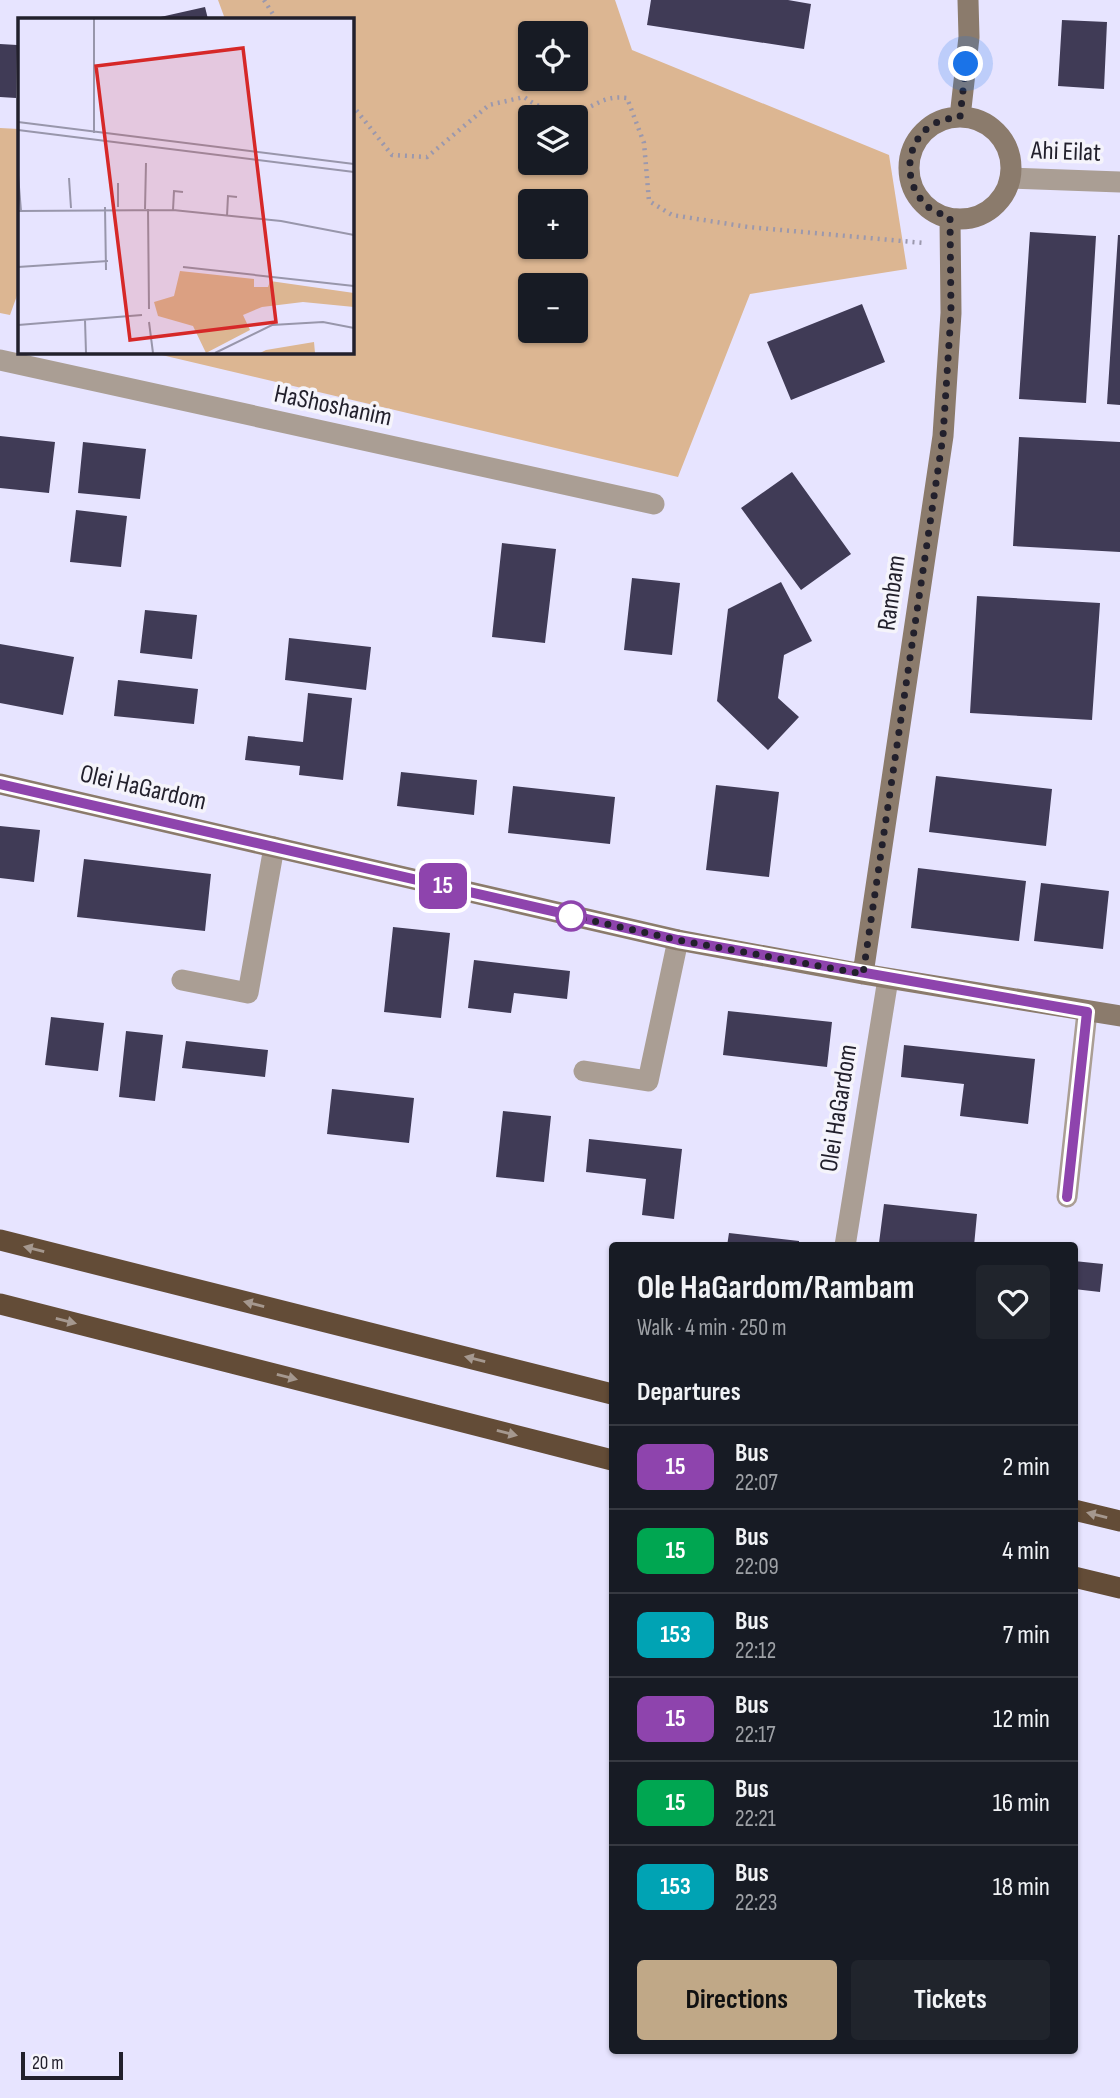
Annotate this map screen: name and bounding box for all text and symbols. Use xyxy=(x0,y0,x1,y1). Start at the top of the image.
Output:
inset map xyxy=(18,18,354,354)
map controls xyxy=(518,21,588,343)
button: locate xyxy=(518,21,588,91)
your location xyxy=(948,46,983,81)
button: layers xyxy=(518,105,588,175)
street label: Ahi Eilat xyxy=(1030,135,1102,169)
button: + xyxy=(518,189,588,259)
button: − xyxy=(518,273,588,343)
street label: HaShoshanim xyxy=(271,378,395,434)
street label: Rambam xyxy=(871,553,913,633)
street label: Olei HaGardom xyxy=(77,758,209,818)
line badge: 15 xyxy=(412,863,474,909)
text: 15 xyxy=(433,871,453,900)
unlabelled marker xyxy=(556,901,586,931)
street label: Olei HaGardom xyxy=(814,1042,864,1174)
one-way arrow xyxy=(23,1243,45,1254)
button: heart xyxy=(976,1265,1050,1339)
text: Ole HaGardom/Rambam xyxy=(637,1268,914,1308)
one-way arrow xyxy=(243,1298,265,1309)
text: Walk · 4 min · 250 m xyxy=(637,1314,787,1342)
one-way arrow xyxy=(55,1316,77,1327)
one-way arrow xyxy=(464,1353,486,1364)
one-way arrow xyxy=(276,1372,298,1383)
text: Departures xyxy=(637,1377,741,1408)
one-way arrow xyxy=(496,1428,518,1439)
text: Bus xyxy=(735,1438,769,1469)
text: 15 xyxy=(666,1452,686,1481)
text: 2 min xyxy=(1002,1452,1050,1483)
text: 22:07 xyxy=(735,1469,778,1497)
one-way arrow xyxy=(1086,1509,1108,1520)
text: Bus xyxy=(735,1522,769,1553)
text: 15 xyxy=(666,1536,686,1565)
text: 4 min xyxy=(1002,1536,1050,1567)
text: 22:09 xyxy=(735,1553,779,1581)
text: Bus xyxy=(735,1606,769,1637)
text: 153 xyxy=(660,1620,691,1649)
text: 7 min xyxy=(1003,1620,1050,1651)
text: 22:12 xyxy=(735,1637,776,1665)
text: Bus xyxy=(735,1690,769,1721)
text: 15 xyxy=(666,1704,686,1733)
text: 12 min xyxy=(993,1704,1050,1735)
text: 22:17 xyxy=(735,1721,776,1749)
text: Bus xyxy=(735,1774,769,1805)
text: 15 xyxy=(666,1788,686,1817)
text: 16 min xyxy=(993,1788,1050,1819)
text: 22:21 xyxy=(735,1805,776,1833)
text: Bus xyxy=(735,1858,769,1889)
text: 153 xyxy=(660,1872,691,1901)
text: 18 min xyxy=(993,1872,1050,1903)
text: 22:23 xyxy=(735,1889,777,1917)
button: Directions xyxy=(637,1960,837,2040)
button: Tickets xyxy=(851,1960,1050,2040)
scale bar xyxy=(21,2049,122,2081)
text: 20 m xyxy=(32,2052,64,2075)

